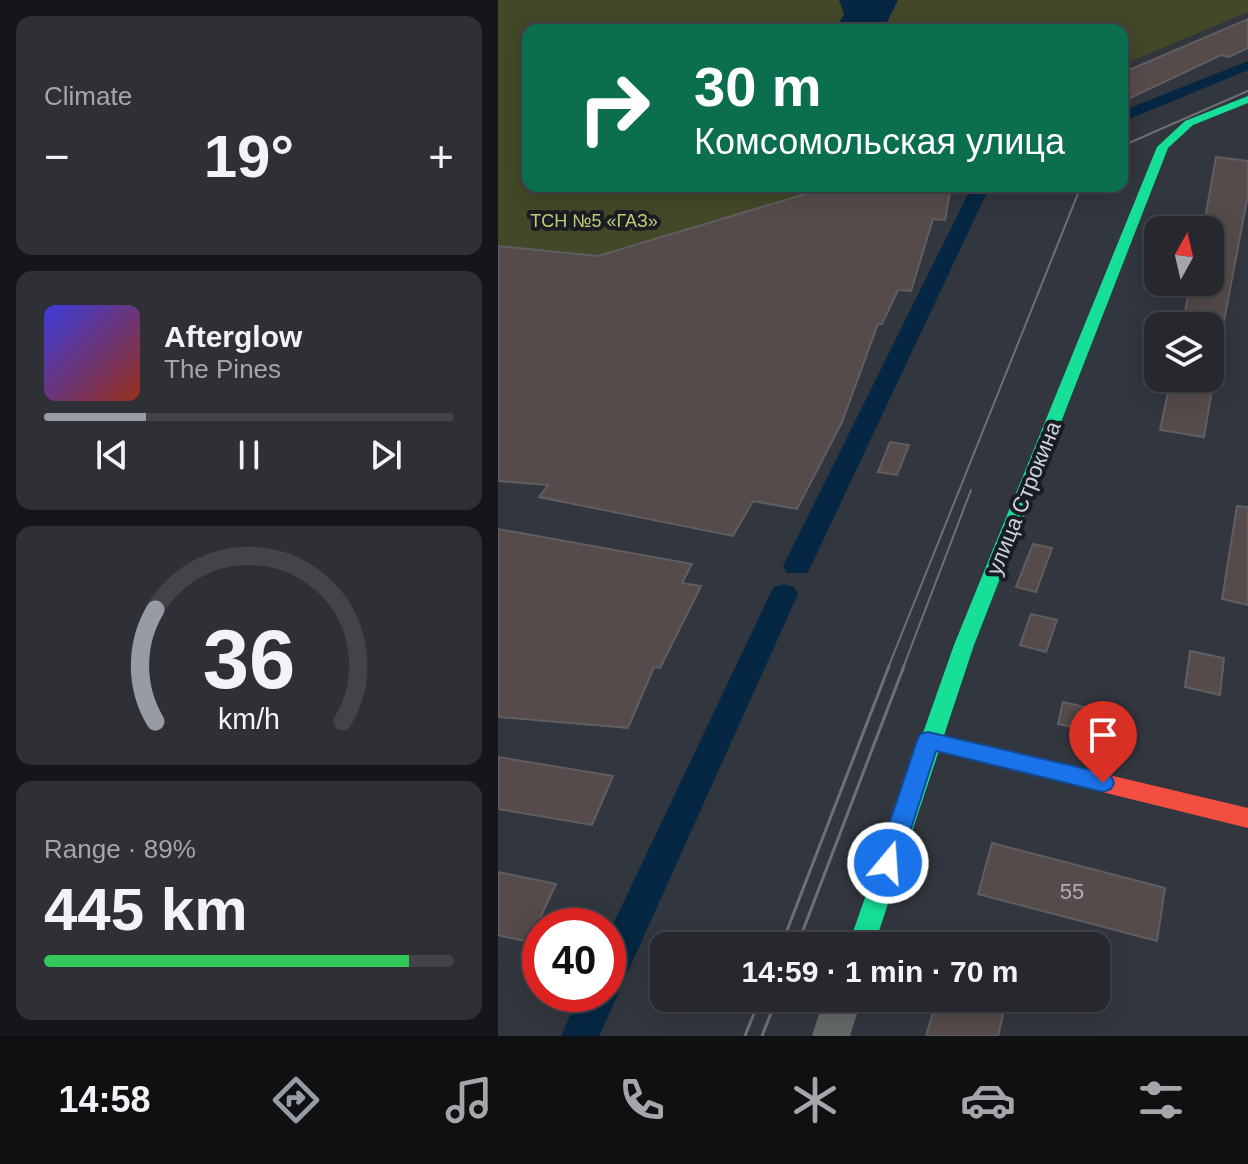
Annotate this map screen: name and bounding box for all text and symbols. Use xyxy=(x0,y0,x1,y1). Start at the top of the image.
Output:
text: 30 m xyxy=(694,55,822,118)
icon: right xyxy=(562,56,666,160)
text: Climate xyxy=(44,81,132,111)
text: Комсомольская улица xyxy=(694,121,1065,162)
text: 19° xyxy=(204,123,294,190)
text: − xyxy=(44,132,70,181)
text: + xyxy=(428,132,454,181)
park label: ТСН №5 «ГАЗ» xyxy=(530,211,658,231)
north arrow xyxy=(1144,216,1224,296)
map controls xyxy=(1144,216,1224,392)
button: layers xyxy=(1144,312,1224,392)
text: Afterglow xyxy=(164,320,302,353)
text: The Pines xyxy=(164,354,281,384)
street label: улица Строкина xyxy=(981,417,1066,579)
icon: previous xyxy=(90,433,134,477)
icon: pause xyxy=(227,433,271,477)
icon: next xyxy=(364,433,408,477)
text: 36 xyxy=(203,612,295,705)
pin xyxy=(1069,701,1137,783)
text: km/h xyxy=(218,703,280,735)
icon: arrive xyxy=(1081,713,1125,757)
position arrow xyxy=(846,821,930,905)
text: Range · 89% xyxy=(44,834,196,864)
text: 445 km xyxy=(44,876,248,943)
house number: 55 xyxy=(1060,879,1084,904)
speed limit sign: 40 xyxy=(522,908,626,1012)
text: 14:59 · 1 min · 70 m xyxy=(742,955,1018,988)
icon: directions xyxy=(268,1072,324,1128)
icon: music xyxy=(441,1072,497,1128)
icon: phone xyxy=(614,1072,670,1128)
icon: climate xyxy=(787,1072,843,1128)
icon: car xyxy=(960,1072,1016,1128)
icon: filters xyxy=(1133,1072,1189,1128)
text: 14:58 xyxy=(59,1079,151,1120)

